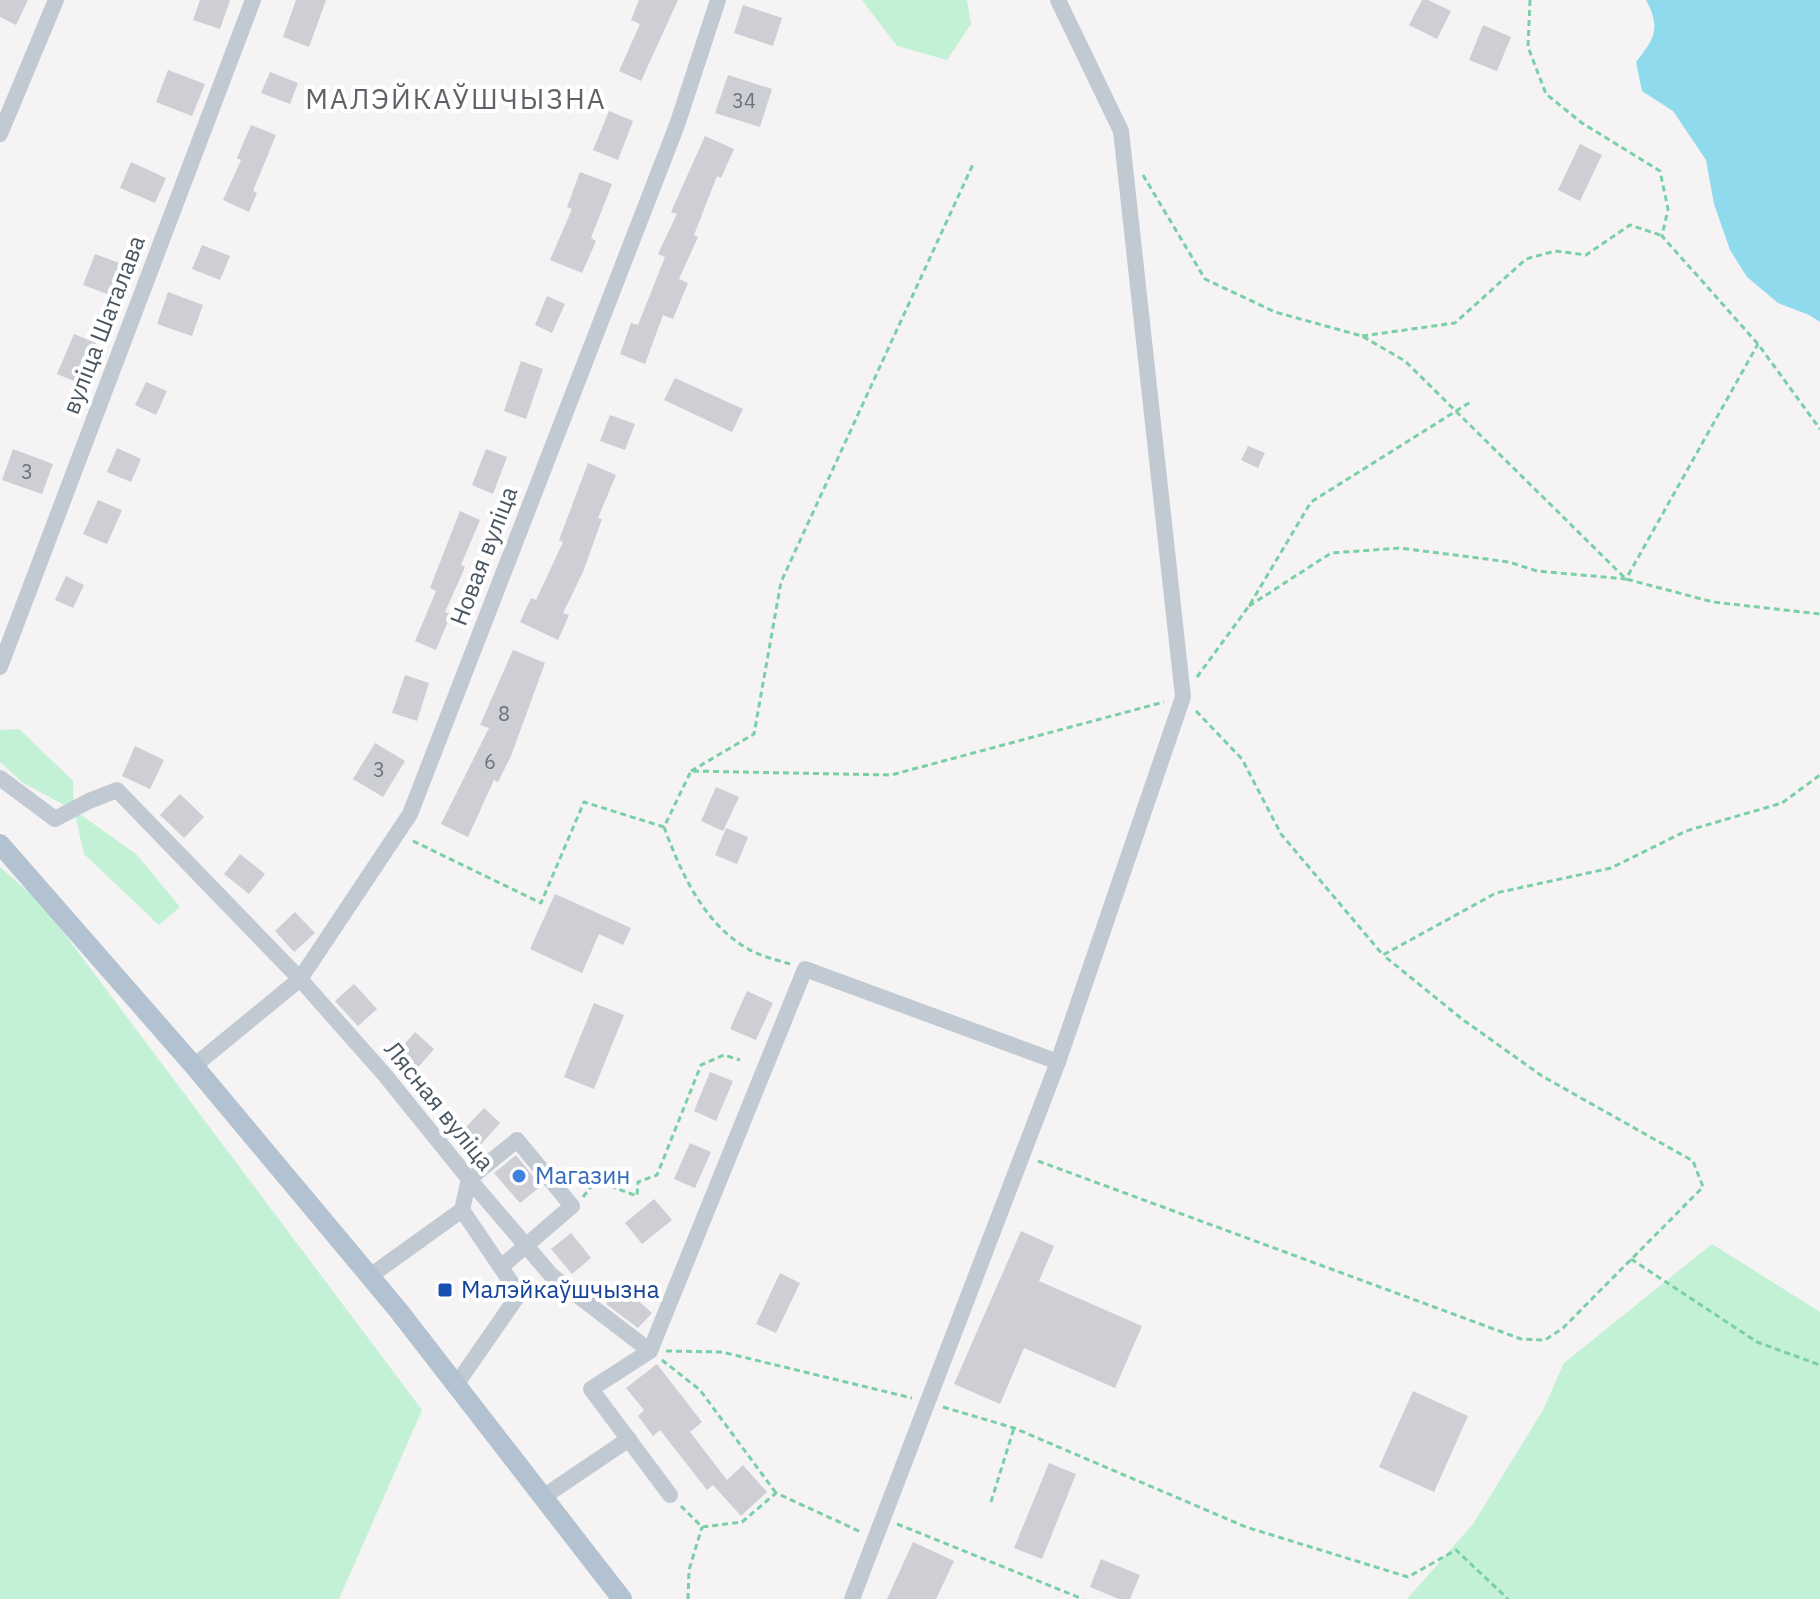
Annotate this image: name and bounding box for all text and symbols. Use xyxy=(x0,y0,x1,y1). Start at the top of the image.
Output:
district label: МАЛЭЙКАЎШЧЫЗНА xyxy=(305,80,607,117)
house number: 34 xyxy=(732,87,756,114)
street label: вуліца Шаталава xyxy=(54,230,152,419)
house number: 3 xyxy=(21,458,33,485)
street label: Новая вуліца xyxy=(442,481,524,630)
house number: 8 xyxy=(498,700,510,727)
house number: 6 xyxy=(484,748,496,775)
house number: 3 xyxy=(373,756,385,783)
street label: Лясная вуліца xyxy=(378,1034,502,1177)
place label: Магазин xyxy=(535,1159,630,1191)
marker: Магазин xyxy=(510,1167,528,1185)
place label: Малэйкаўшчызна xyxy=(461,1273,660,1305)
marker: Малэйкаўшчызна xyxy=(436,1281,454,1299)

